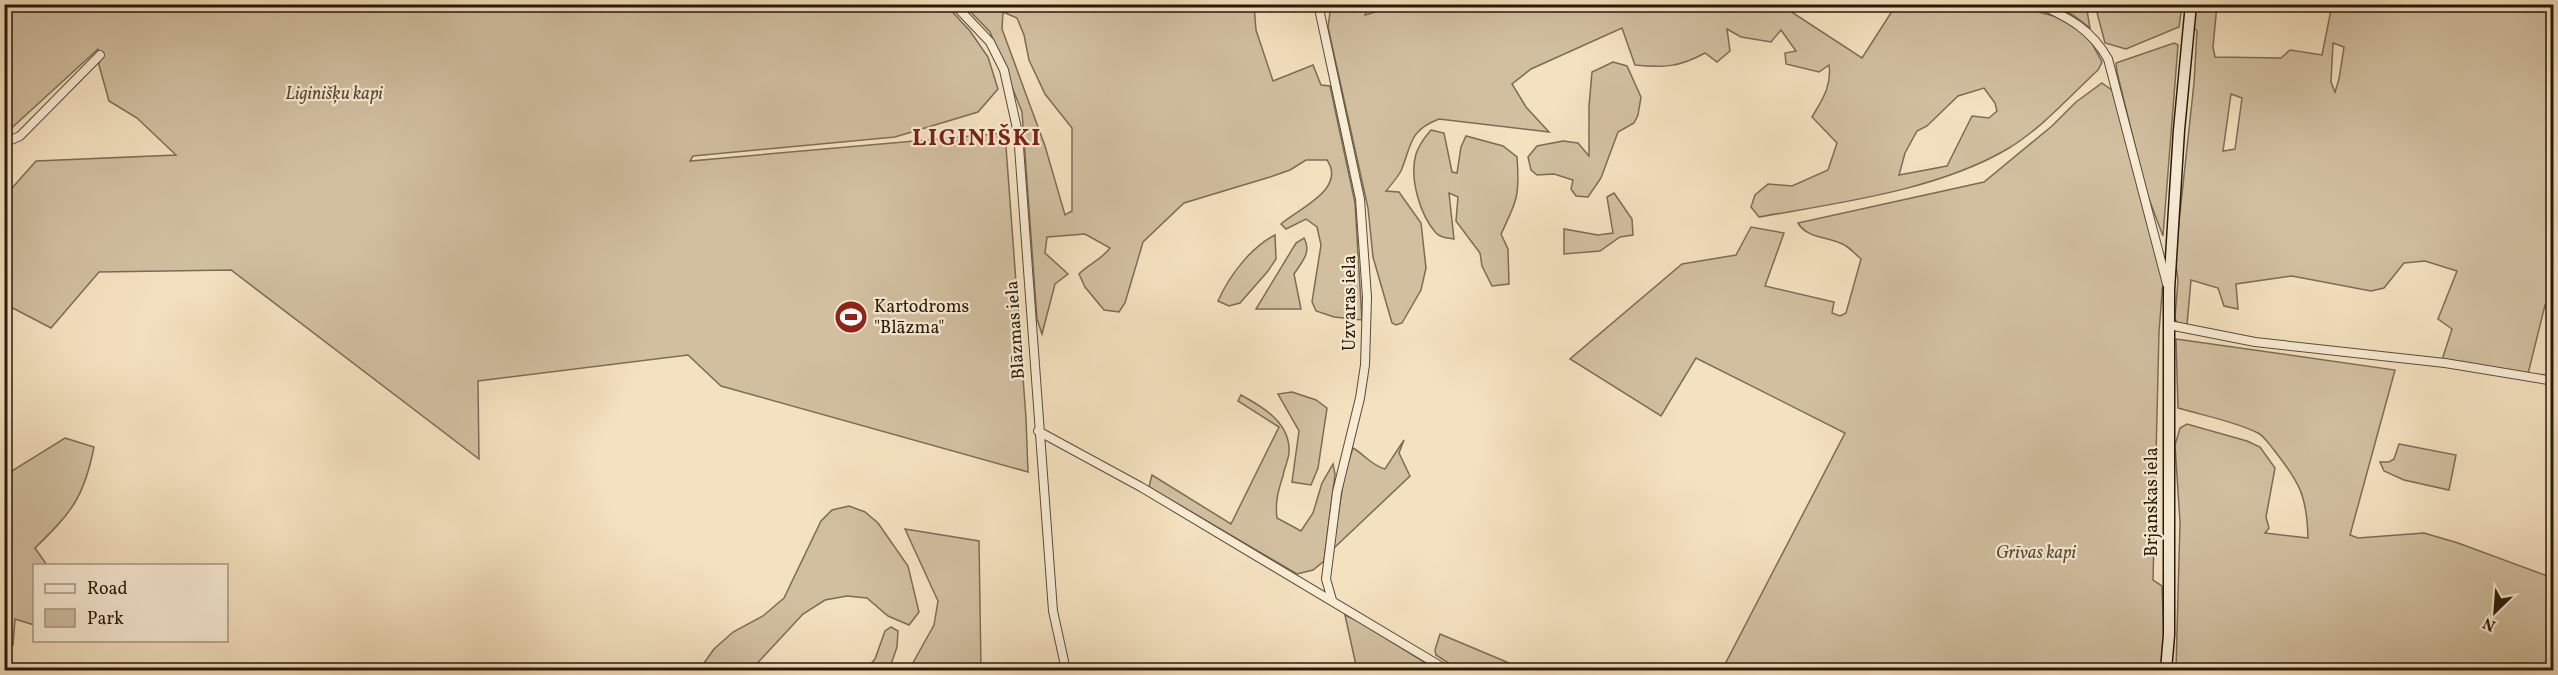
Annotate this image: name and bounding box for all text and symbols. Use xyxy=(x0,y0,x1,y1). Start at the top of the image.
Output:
park label: Liginišķu kapi xyxy=(285,82,383,107)
district label: LIGINIŠKI xyxy=(912,122,1042,156)
street label: Uzvaras iela xyxy=(1338,255,1363,351)
street label: Blāzmas iela xyxy=(1000,280,1032,380)
place label: Kartodroms "Blāzma" xyxy=(874,295,969,341)
sports icon: Kartodroms "Blāzma" xyxy=(833,299,869,335)
street label: Brjanskas iela xyxy=(2140,447,2165,557)
park label: Grīvas kapi xyxy=(1996,541,2077,566)
legend xyxy=(33,564,228,642)
text: Road xyxy=(87,577,128,602)
north arrow xyxy=(2465,582,2525,642)
text: Park xyxy=(87,607,124,632)
text: N xyxy=(2479,611,2499,636)

